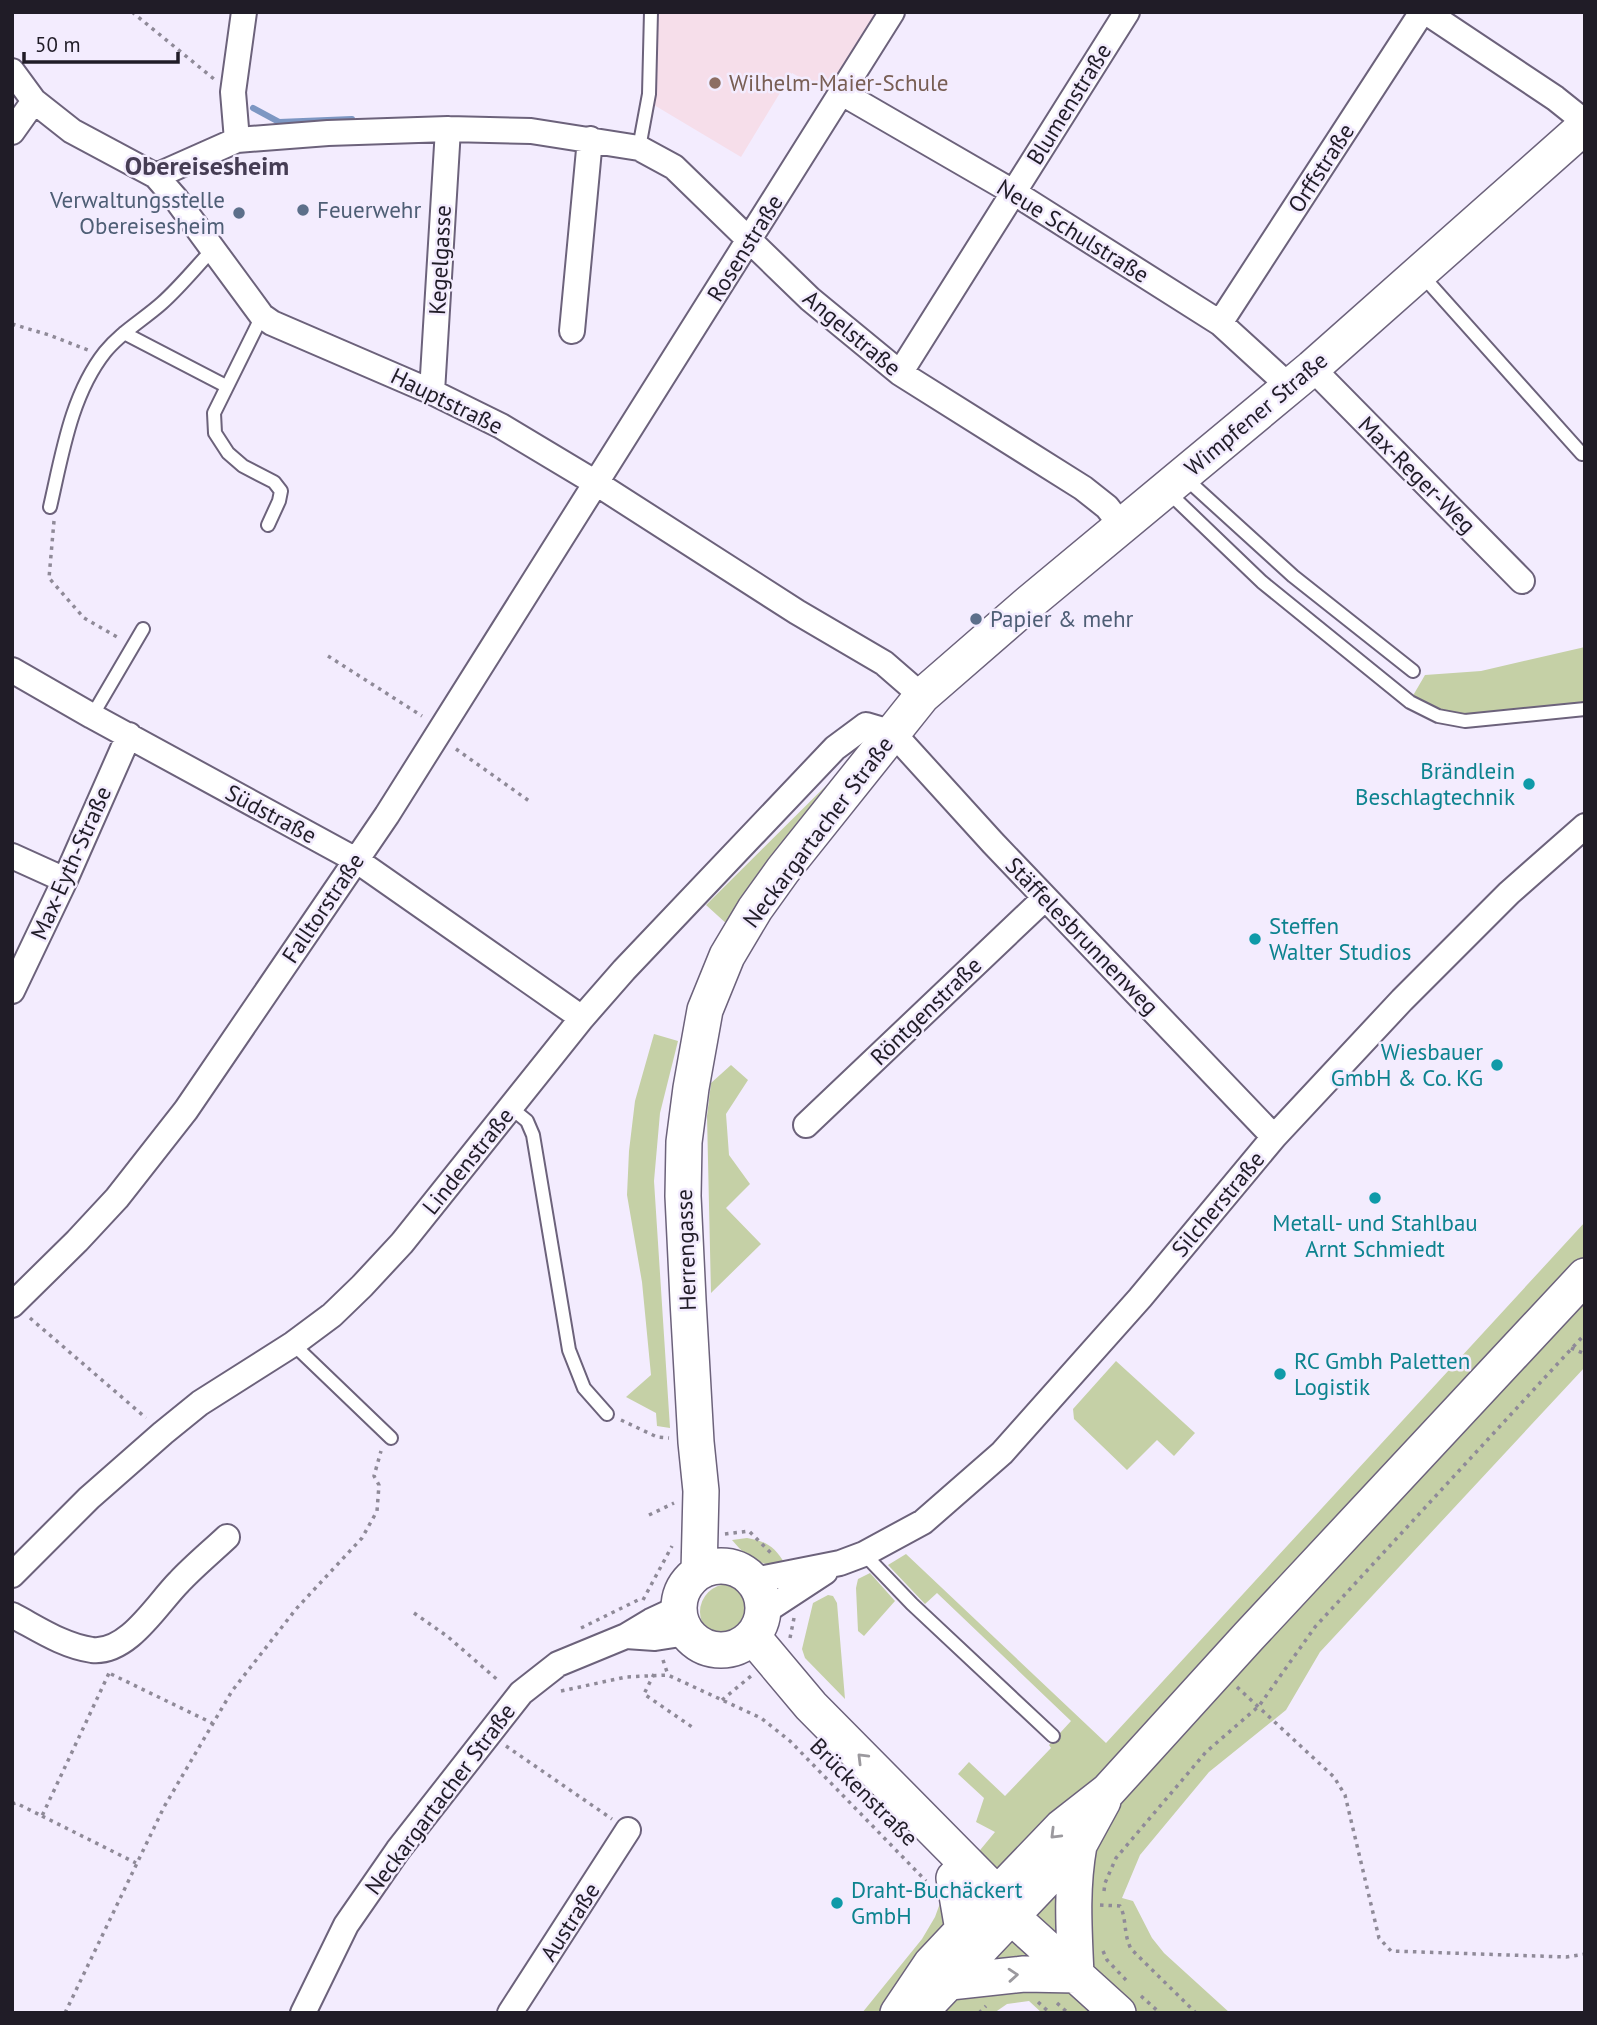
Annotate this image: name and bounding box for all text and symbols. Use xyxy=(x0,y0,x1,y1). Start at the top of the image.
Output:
scale bar xyxy=(24,21,178,65)
text: 50 m xyxy=(35,31,81,58)
street label: Blumenstraße xyxy=(1020,38,1117,170)
place label: Wilhelm-Maier-Schule xyxy=(729,68,948,97)
marker: Wilhelm-Maier-Schule xyxy=(707,75,723,91)
street label: Orffstraße xyxy=(1281,118,1360,218)
district label: Obereisesheim xyxy=(125,149,289,182)
street label: Neue Schulstraße xyxy=(992,172,1155,289)
place label: Verwaltungsstelle Obereisesheim xyxy=(49,185,225,240)
street label: Rosenstraße xyxy=(700,189,789,307)
place label: Feuerwehr xyxy=(317,195,421,224)
marker: Feuerwehr xyxy=(295,202,311,218)
street label: Kegelgasse xyxy=(422,204,457,316)
marker: Verwaltungsstelle Obereisesheim xyxy=(231,205,247,221)
street label: Angelstraße xyxy=(797,283,907,382)
street label: Wimpfener Straße xyxy=(1178,345,1333,482)
street label: Hauptstraße xyxy=(386,361,508,440)
street label: Max-Reger-Weg xyxy=(1352,410,1482,540)
place label: Papier & mehr xyxy=(990,604,1134,633)
marker: Papier & mehr xyxy=(968,611,984,627)
street label: Neckargartacher Straße xyxy=(736,730,899,933)
place label: Brändlein Beschlagtechnik xyxy=(1355,756,1515,811)
marker: Brändlein Beschlagtechnik xyxy=(1521,776,1537,792)
street label: Südstraße xyxy=(221,778,322,850)
street label: Max-Eyth-Straße xyxy=(24,782,117,944)
street label: Falltorstraße xyxy=(275,847,370,968)
street label: Stäffelesbrunnenweg xyxy=(1000,851,1165,1021)
place label: Steffen Walter Studios xyxy=(1269,911,1411,966)
marker: Steffen Walter Studios xyxy=(1247,931,1263,947)
street label: Röntgenstraße xyxy=(864,950,987,1071)
place label: Wiesbauer GmbH & Co. KG xyxy=(1331,1037,1483,1092)
marker: Wiesbauer GmbH & Co. KG xyxy=(1489,1057,1505,1073)
street label: Lindenstraße xyxy=(416,1101,520,1220)
street label: Silcherstraße xyxy=(1165,1145,1270,1263)
street label: Herrengasse xyxy=(669,1189,702,1311)
marker: Metall- und Stahlbau Arnt Schmiedt xyxy=(1367,1190,1383,1206)
place label: Metall- und Stahlbau Arnt Schmiedt xyxy=(1272,1208,1478,1263)
place label: RC Gmbh Paletten Logistik xyxy=(1294,1346,1470,1401)
marker: RC Gmbh Paletten Logistik xyxy=(1272,1366,1288,1382)
street label: Neckargartacher Straße xyxy=(358,1697,521,1900)
street label: Brückenstraße xyxy=(804,1732,924,1852)
one-way arrow xyxy=(857,1754,870,1767)
one-way arrow xyxy=(1050,1825,1063,1838)
place label: Draht-Buchäckert GmbH xyxy=(851,1875,1023,1930)
street label: Austraße xyxy=(533,1877,606,1966)
marker: Draht-Buchäckert GmbH xyxy=(829,1895,845,1911)
one-way arrow xyxy=(1008,1968,1019,1983)

